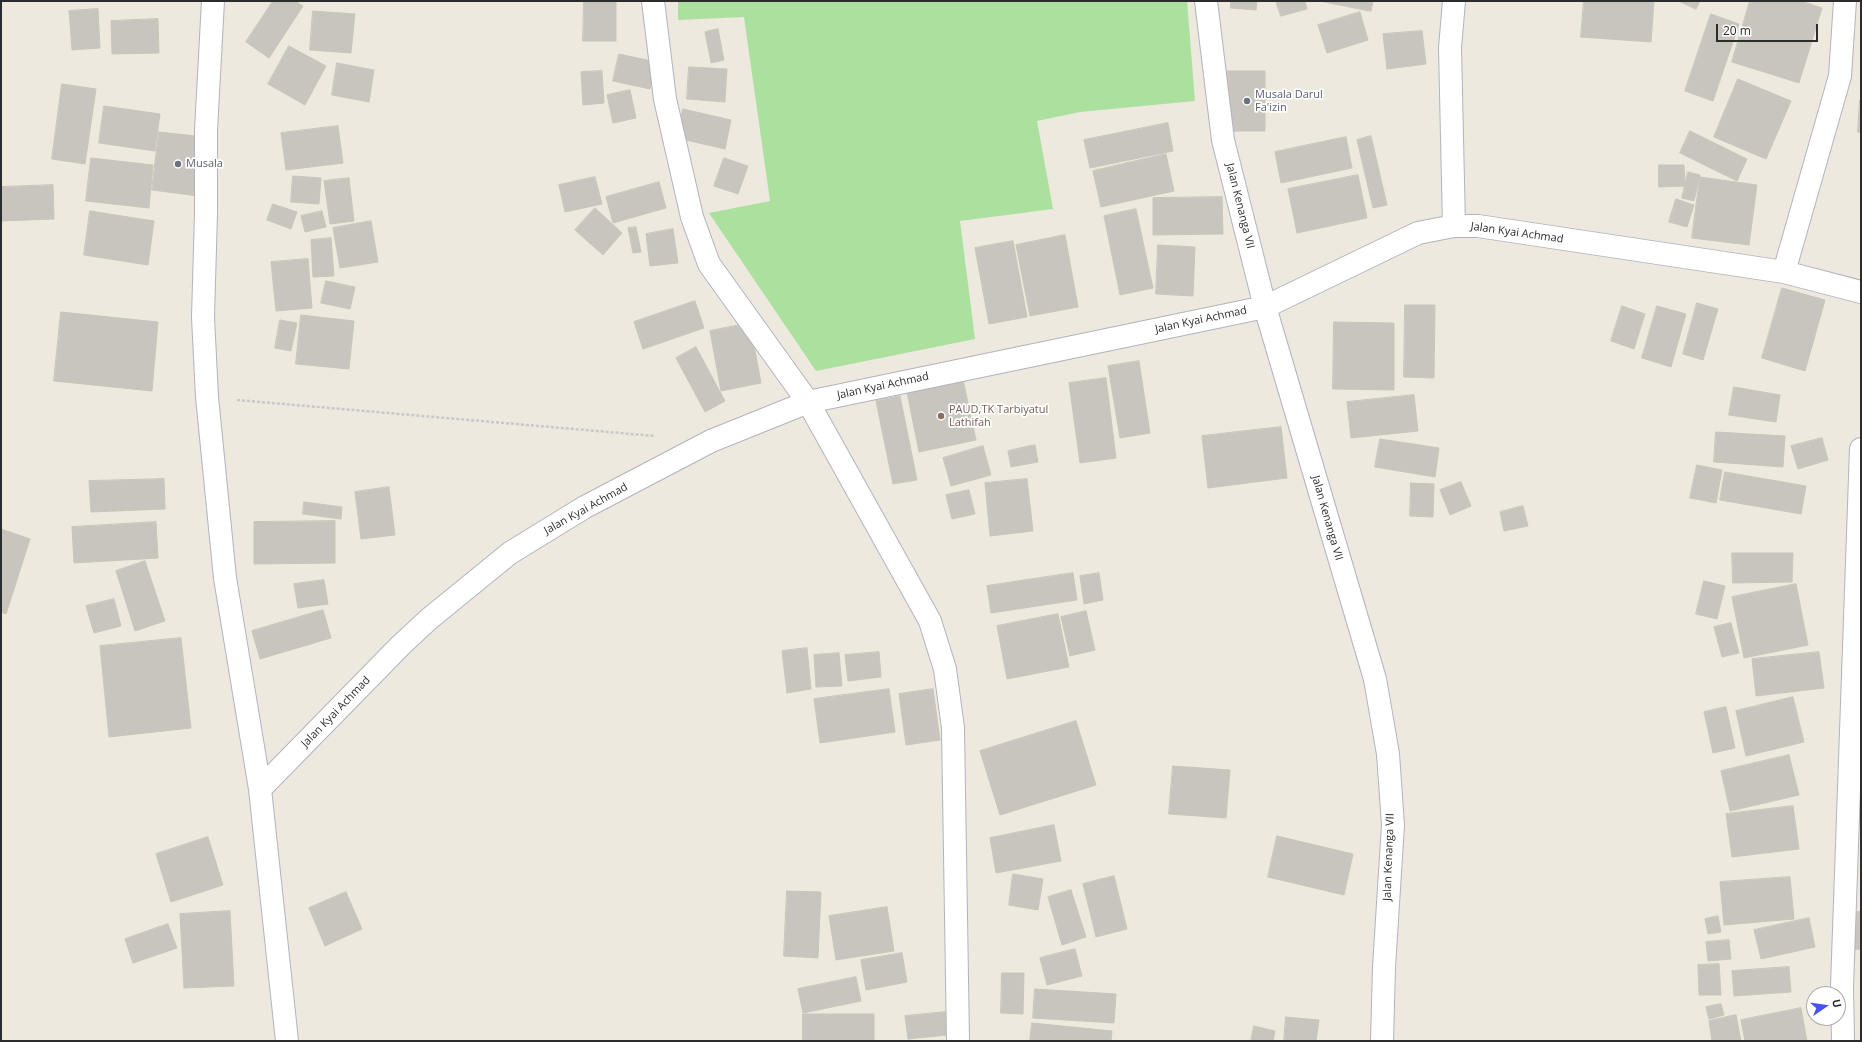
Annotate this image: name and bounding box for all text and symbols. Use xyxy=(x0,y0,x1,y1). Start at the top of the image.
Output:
scale bar xyxy=(1718,16,1820,42)
text: 20 m xyxy=(1723,22,1751,39)
place label: Musala Darul Fa'izin xyxy=(1255,88,1323,114)
marker: Musala Darul Fa'izin xyxy=(1242,96,1252,106)
place label: Musala xyxy=(186,157,223,171)
marker: Musala xyxy=(173,159,183,169)
street label: Jalan Kenanga VII xyxy=(1223,162,1257,250)
street label: Jalan Kyai Achmad xyxy=(1470,220,1564,246)
street label: Jalan Kyai Achmad xyxy=(1154,304,1248,336)
street label: Jalan Kyai Achmad xyxy=(836,370,930,402)
place label: PAUD,TK Tarbiyatul Lathifah xyxy=(949,403,1048,429)
marker: PAUD,TK Tarbiyatul Lathifah xyxy=(936,411,946,421)
street label: Jalan Kenanga VII xyxy=(1309,474,1345,562)
street label: Jalan Kyai Achmad xyxy=(542,481,630,537)
street label: Jalan Kyai Achmad xyxy=(299,674,373,750)
street label: Jalan Kenanga VII xyxy=(1381,813,1397,901)
north arrow xyxy=(1806,986,1846,1026)
text: U xyxy=(1829,998,1845,1009)

